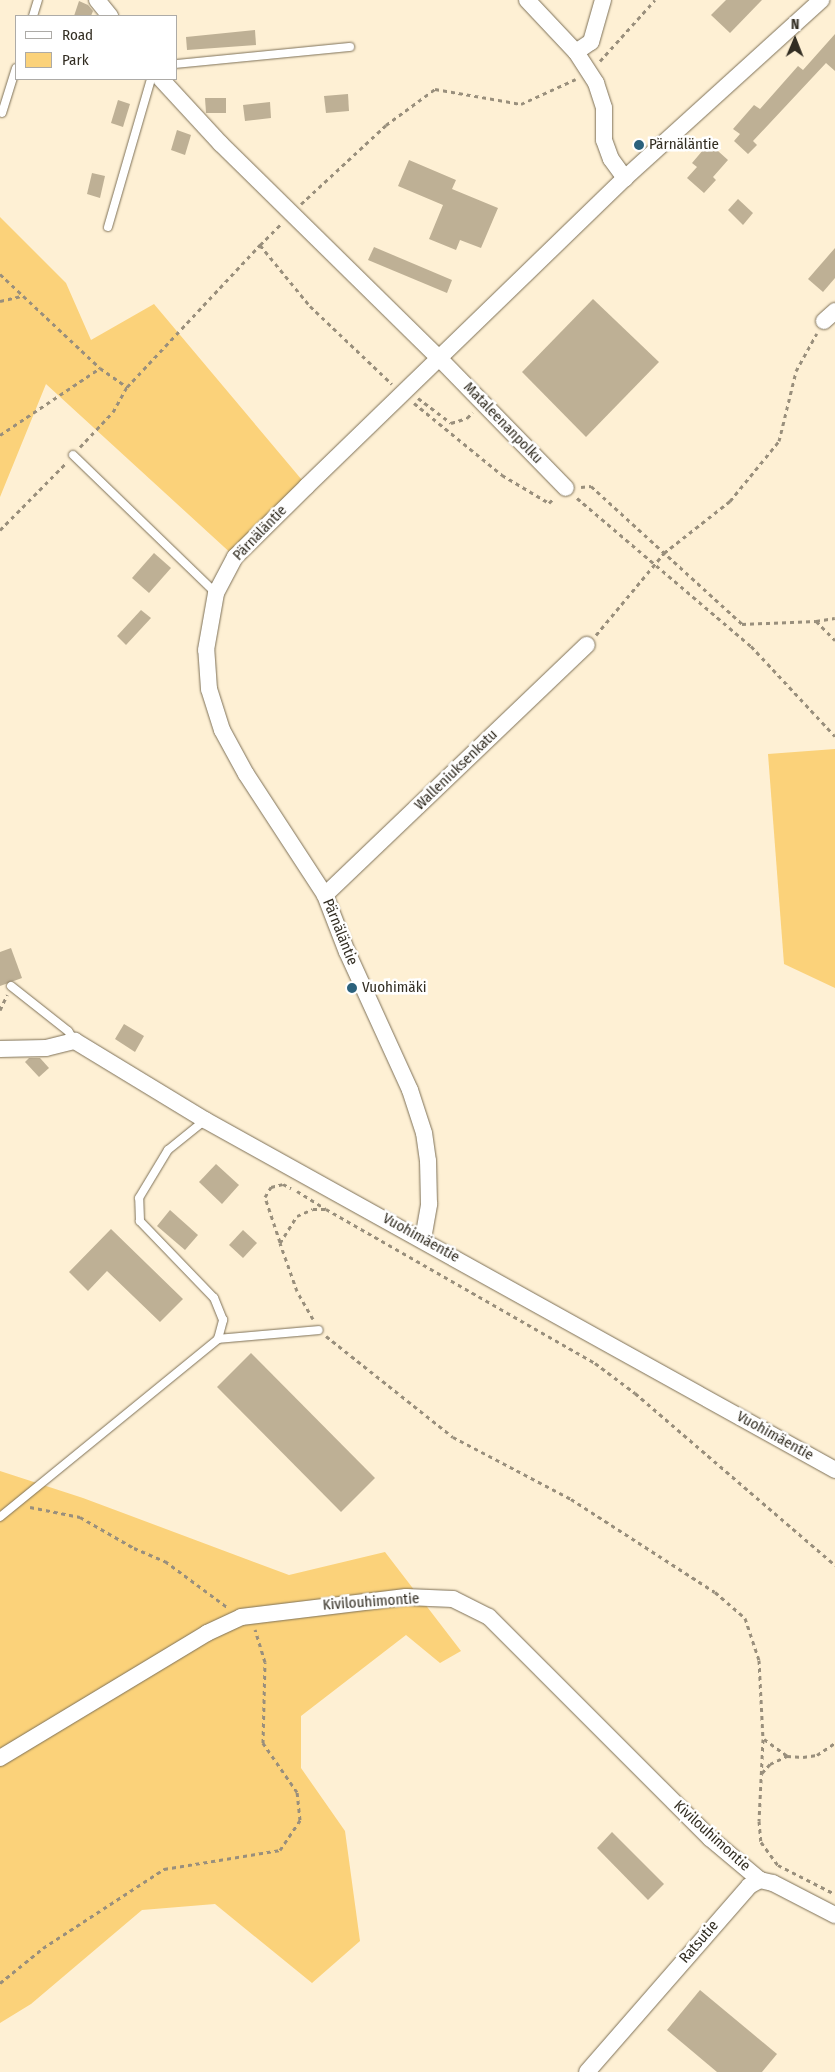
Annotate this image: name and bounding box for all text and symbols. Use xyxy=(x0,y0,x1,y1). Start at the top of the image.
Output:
legend xyxy=(15,15,178,80)
north arrow xyxy=(770,15,820,65)
text: N xyxy=(791,16,800,33)
text: Road xyxy=(62,26,93,44)
text: Park xyxy=(62,51,89,69)
place label: Pärnäläntie xyxy=(649,136,719,154)
marker: Pärnäläntie xyxy=(633,139,645,151)
street label: Mataleenanpolku xyxy=(460,378,546,468)
street label: Pärnäläntie xyxy=(229,502,291,564)
street label: Walleniuksenkatu xyxy=(411,726,501,814)
street label: Pärnäläntie xyxy=(319,896,361,968)
place label: Vuohimäki xyxy=(362,979,426,997)
marker: Vuohimäki xyxy=(346,982,358,994)
street label: Vuohimäentie xyxy=(379,1210,463,1266)
street label: Vuohimäentie xyxy=(733,1408,817,1464)
street label: Kivilouhimontie xyxy=(322,1590,420,1614)
street label: Kivilouhimontie xyxy=(670,1797,754,1875)
street label: Ratsutie xyxy=(676,1917,722,1967)

